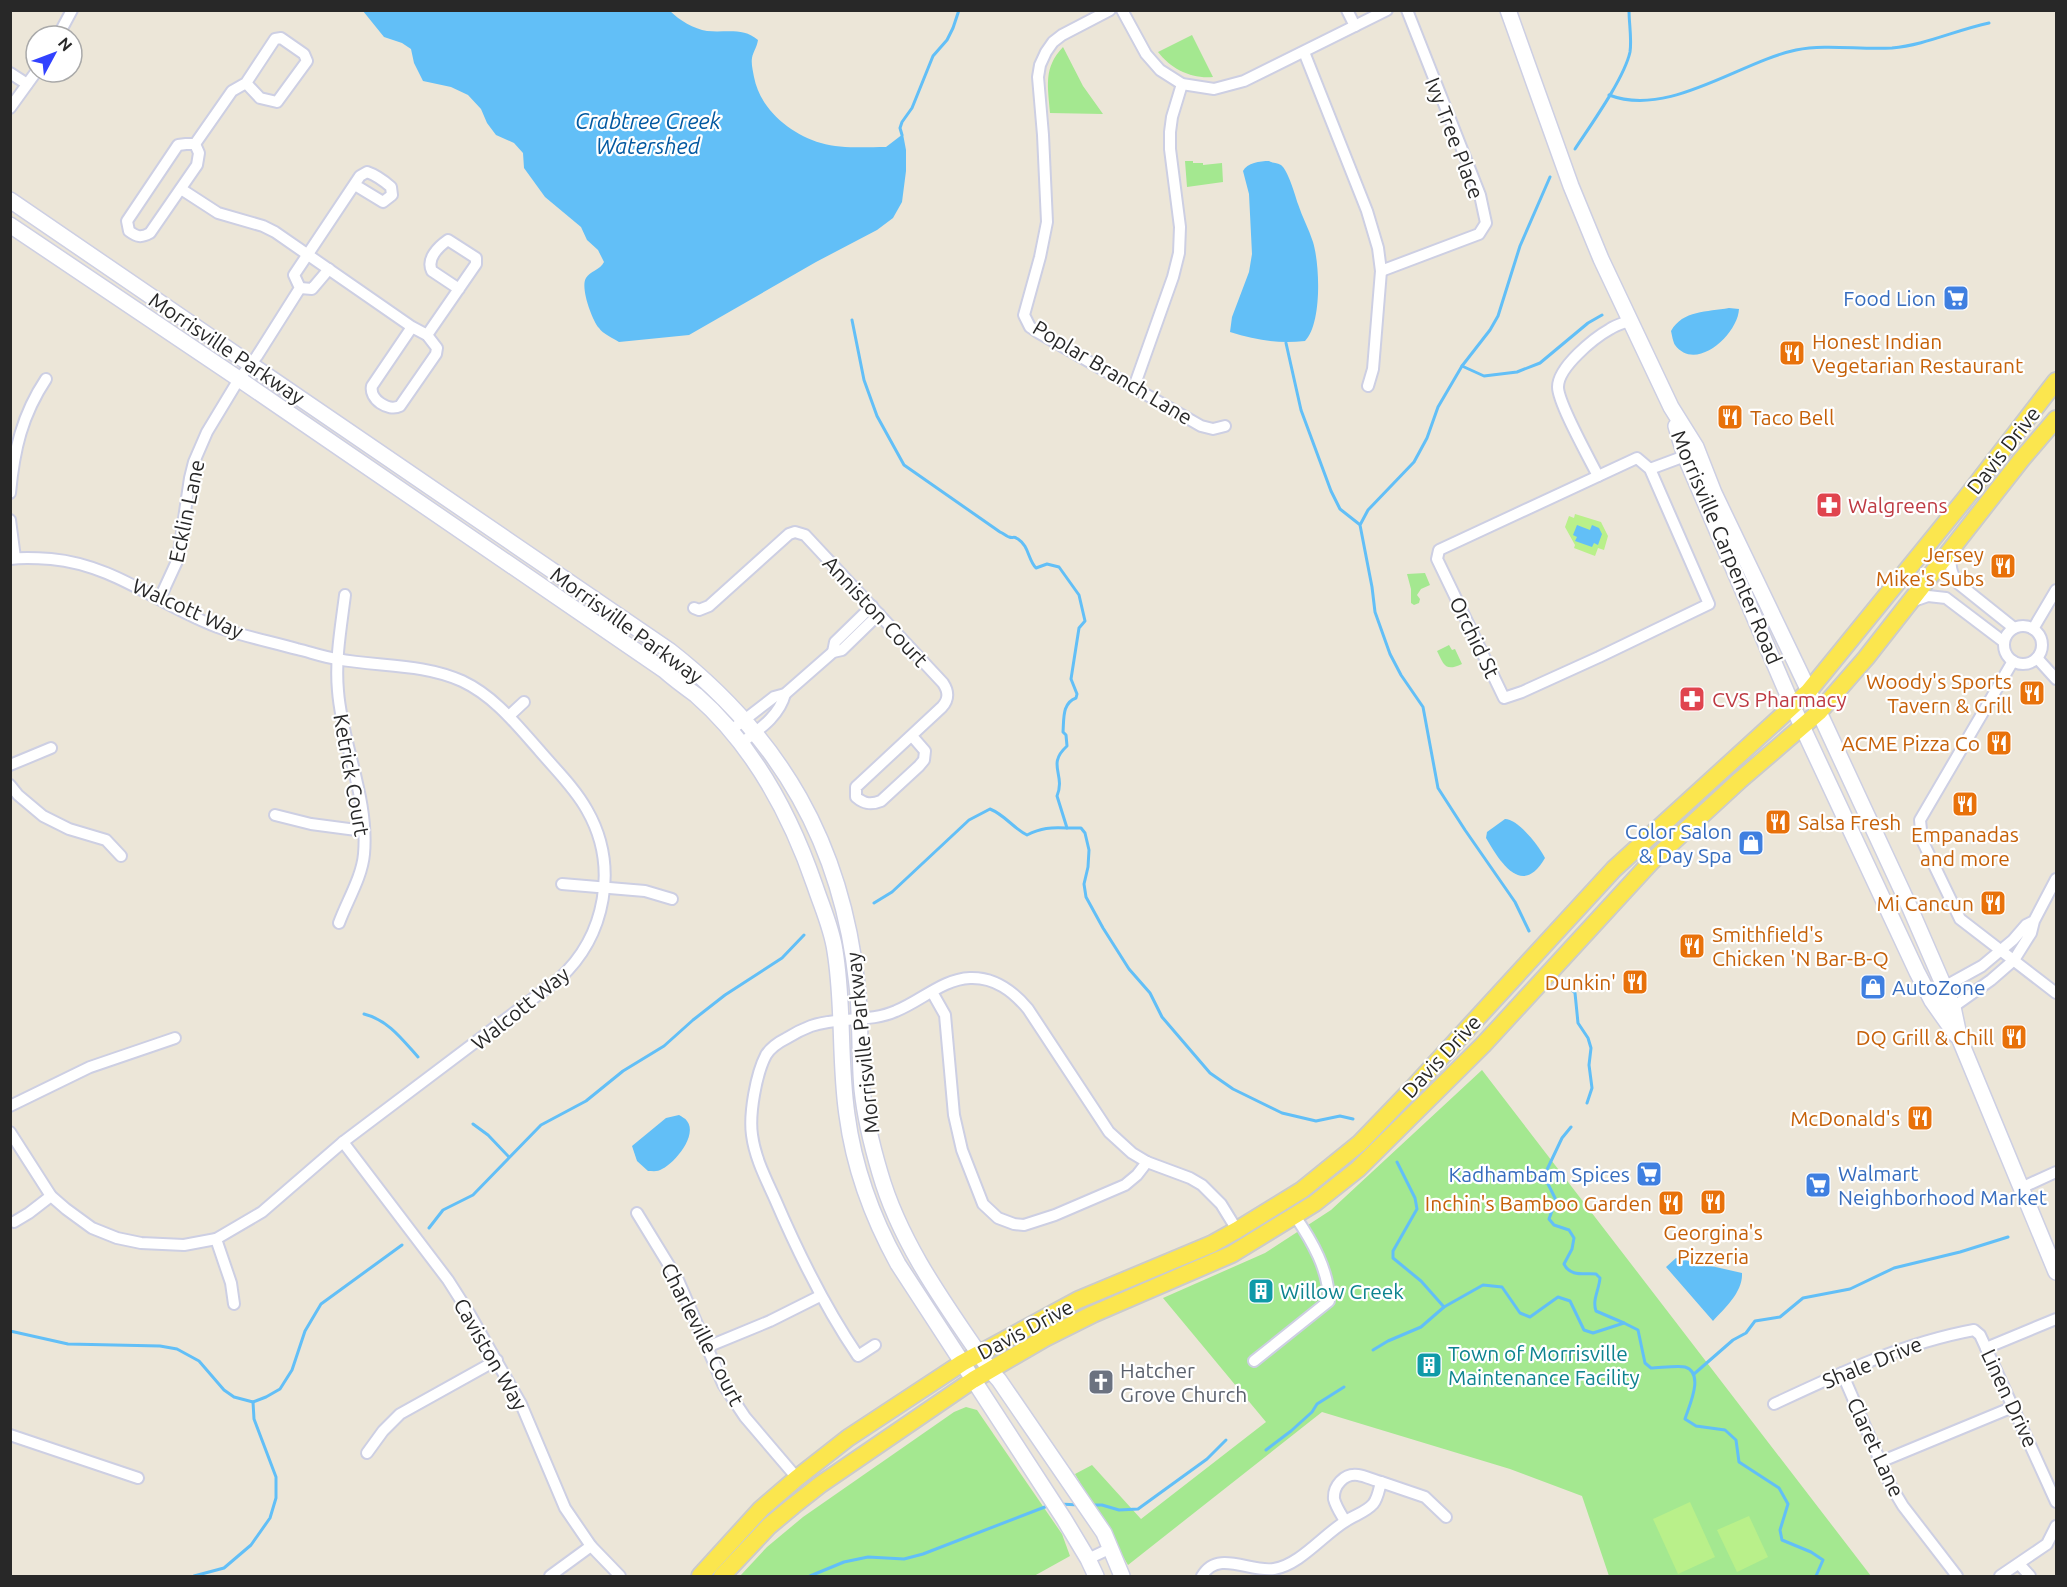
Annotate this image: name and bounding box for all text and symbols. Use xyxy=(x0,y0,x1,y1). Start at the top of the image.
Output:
north arrow xyxy=(24,24,84,84)
text: N xyxy=(55,34,76,55)
street label: Ivy Tree Place xyxy=(1421,74,1489,202)
water label: Crabtree Creek Watershed xyxy=(575,108,722,158)
supermarket icon: Food Lion xyxy=(1941,283,1971,313)
place label: Food Lion xyxy=(1843,286,1936,310)
street label: Morrisville Parkway xyxy=(145,287,309,409)
street label: Poplar Branch Lane xyxy=(1029,315,1197,429)
place label: Honest Indian Vegetarian Restaurant xyxy=(1812,329,2023,377)
restaurant icon: Honest Indian Vegetarian Restaurant xyxy=(1777,338,1807,368)
street label: Davis Drive xyxy=(1961,401,2045,499)
restaurant icon: Taco Bell xyxy=(1715,402,1745,432)
place label: Taco Bell xyxy=(1750,405,1834,429)
street label: Morrisville Carpenter Road xyxy=(1667,426,1787,668)
street label: Ecklin Lane xyxy=(163,457,209,565)
pharmacy icon: Walgreens xyxy=(1814,490,1844,520)
place label: Walgreens xyxy=(1848,493,1948,517)
place label: Jersey Mike's Subs xyxy=(1876,542,1984,590)
street label: Anniston Court xyxy=(819,551,933,671)
restaurant icon: Jersey Mike's Subs xyxy=(1988,551,2018,581)
street label: Morrisville Parkway xyxy=(546,562,708,688)
street label: Walcott Way xyxy=(129,573,247,643)
street label: Orchid St xyxy=(1445,592,1505,682)
place label: Woody's Sports Tavern & Grill xyxy=(1866,669,2012,717)
restaurant icon: Woody's Sports Tavern & Grill xyxy=(2017,678,2047,708)
pharmacy icon: CVS Pharmacy xyxy=(1677,684,1707,714)
place label: CVS Pharmacy xyxy=(1712,687,1847,711)
street label: Ketrick Court xyxy=(329,712,375,838)
restaurant icon: ACME Pizza Co xyxy=(1984,728,2014,758)
place label: ACME Pizza Co xyxy=(1841,731,1980,755)
restaurant icon: Empanadas and more xyxy=(1950,789,1980,819)
restaurant icon: Salsa Fresh xyxy=(1763,807,1793,837)
place label: Salsa Fresh xyxy=(1798,810,1901,834)
place label: Color Salon & Day Spa xyxy=(1625,819,1732,867)
place label: Empanadas and more xyxy=(1911,822,2019,870)
shop icon: Color Salon & Day Spa xyxy=(1736,828,1766,858)
restaurant icon: Mi Cancun xyxy=(1978,888,2008,918)
place label: Mi Cancun xyxy=(1876,891,1974,915)
place label: Smithfield's Chicken 'N Bar-B-Q xyxy=(1712,922,1889,970)
restaurant icon: Smithfield's Chicken 'N Bar-B-Q xyxy=(1677,931,1707,961)
street label: Morrisville Parkway xyxy=(841,951,883,1135)
street label: Walcott Way xyxy=(466,961,574,1055)
restaurant icon: Dunkin' xyxy=(1620,967,1650,997)
place label: Dunkin' xyxy=(1545,970,1616,994)
shop icon: AutoZone xyxy=(1858,972,1888,1002)
place label: AutoZone xyxy=(1892,975,1986,999)
street label: Davis Drive xyxy=(1397,1010,1485,1102)
restaurant icon: DQ Grill & Chill xyxy=(1999,1022,2029,1052)
place label: DQ Grill & Chill xyxy=(1856,1025,1994,1049)
restaurant icon: McDonald's xyxy=(1905,1103,1935,1133)
place label: McDonald's xyxy=(1790,1106,1900,1130)
supermarket icon: Kadhambam Spices xyxy=(1634,1159,1664,1189)
place label: Walmart Neighborhood Market xyxy=(1838,1161,2047,1209)
place label: Kadhambam Spices xyxy=(1448,1162,1630,1186)
supermarket icon: Walmart Neighborhood Market xyxy=(1803,1170,1833,1200)
restaurant icon: Georgina's Pizzeria xyxy=(1698,1187,1728,1217)
restaurant icon: Inchin's Bamboo Garden xyxy=(1656,1188,1686,1218)
place label: Inchin's Bamboo Garden xyxy=(1425,1191,1652,1215)
place label: Georgina's Pizzeria xyxy=(1663,1220,1763,1268)
street label: Charleville Court xyxy=(657,1259,749,1409)
building icon: Willow Creek xyxy=(1246,1276,1276,1306)
place label: Willow Creek xyxy=(1280,1279,1404,1303)
street label: Caviston Way xyxy=(449,1294,533,1414)
street label: Davis Drive xyxy=(973,1294,1077,1364)
street label: Shale Drive xyxy=(1819,1331,1925,1393)
place label: Town of Morrisville Maintenance Facility xyxy=(1448,1341,1640,1389)
street label: Linen Drive xyxy=(1977,1345,2043,1451)
building icon: Town of Morrisville Maintenance Facility xyxy=(1414,1350,1444,1380)
place label: Hatcher Grove Church xyxy=(1120,1358,1247,1406)
church icon: Hatcher Grove Church xyxy=(1086,1367,1116,1397)
street label: Claret Lane xyxy=(1843,1393,1909,1501)

